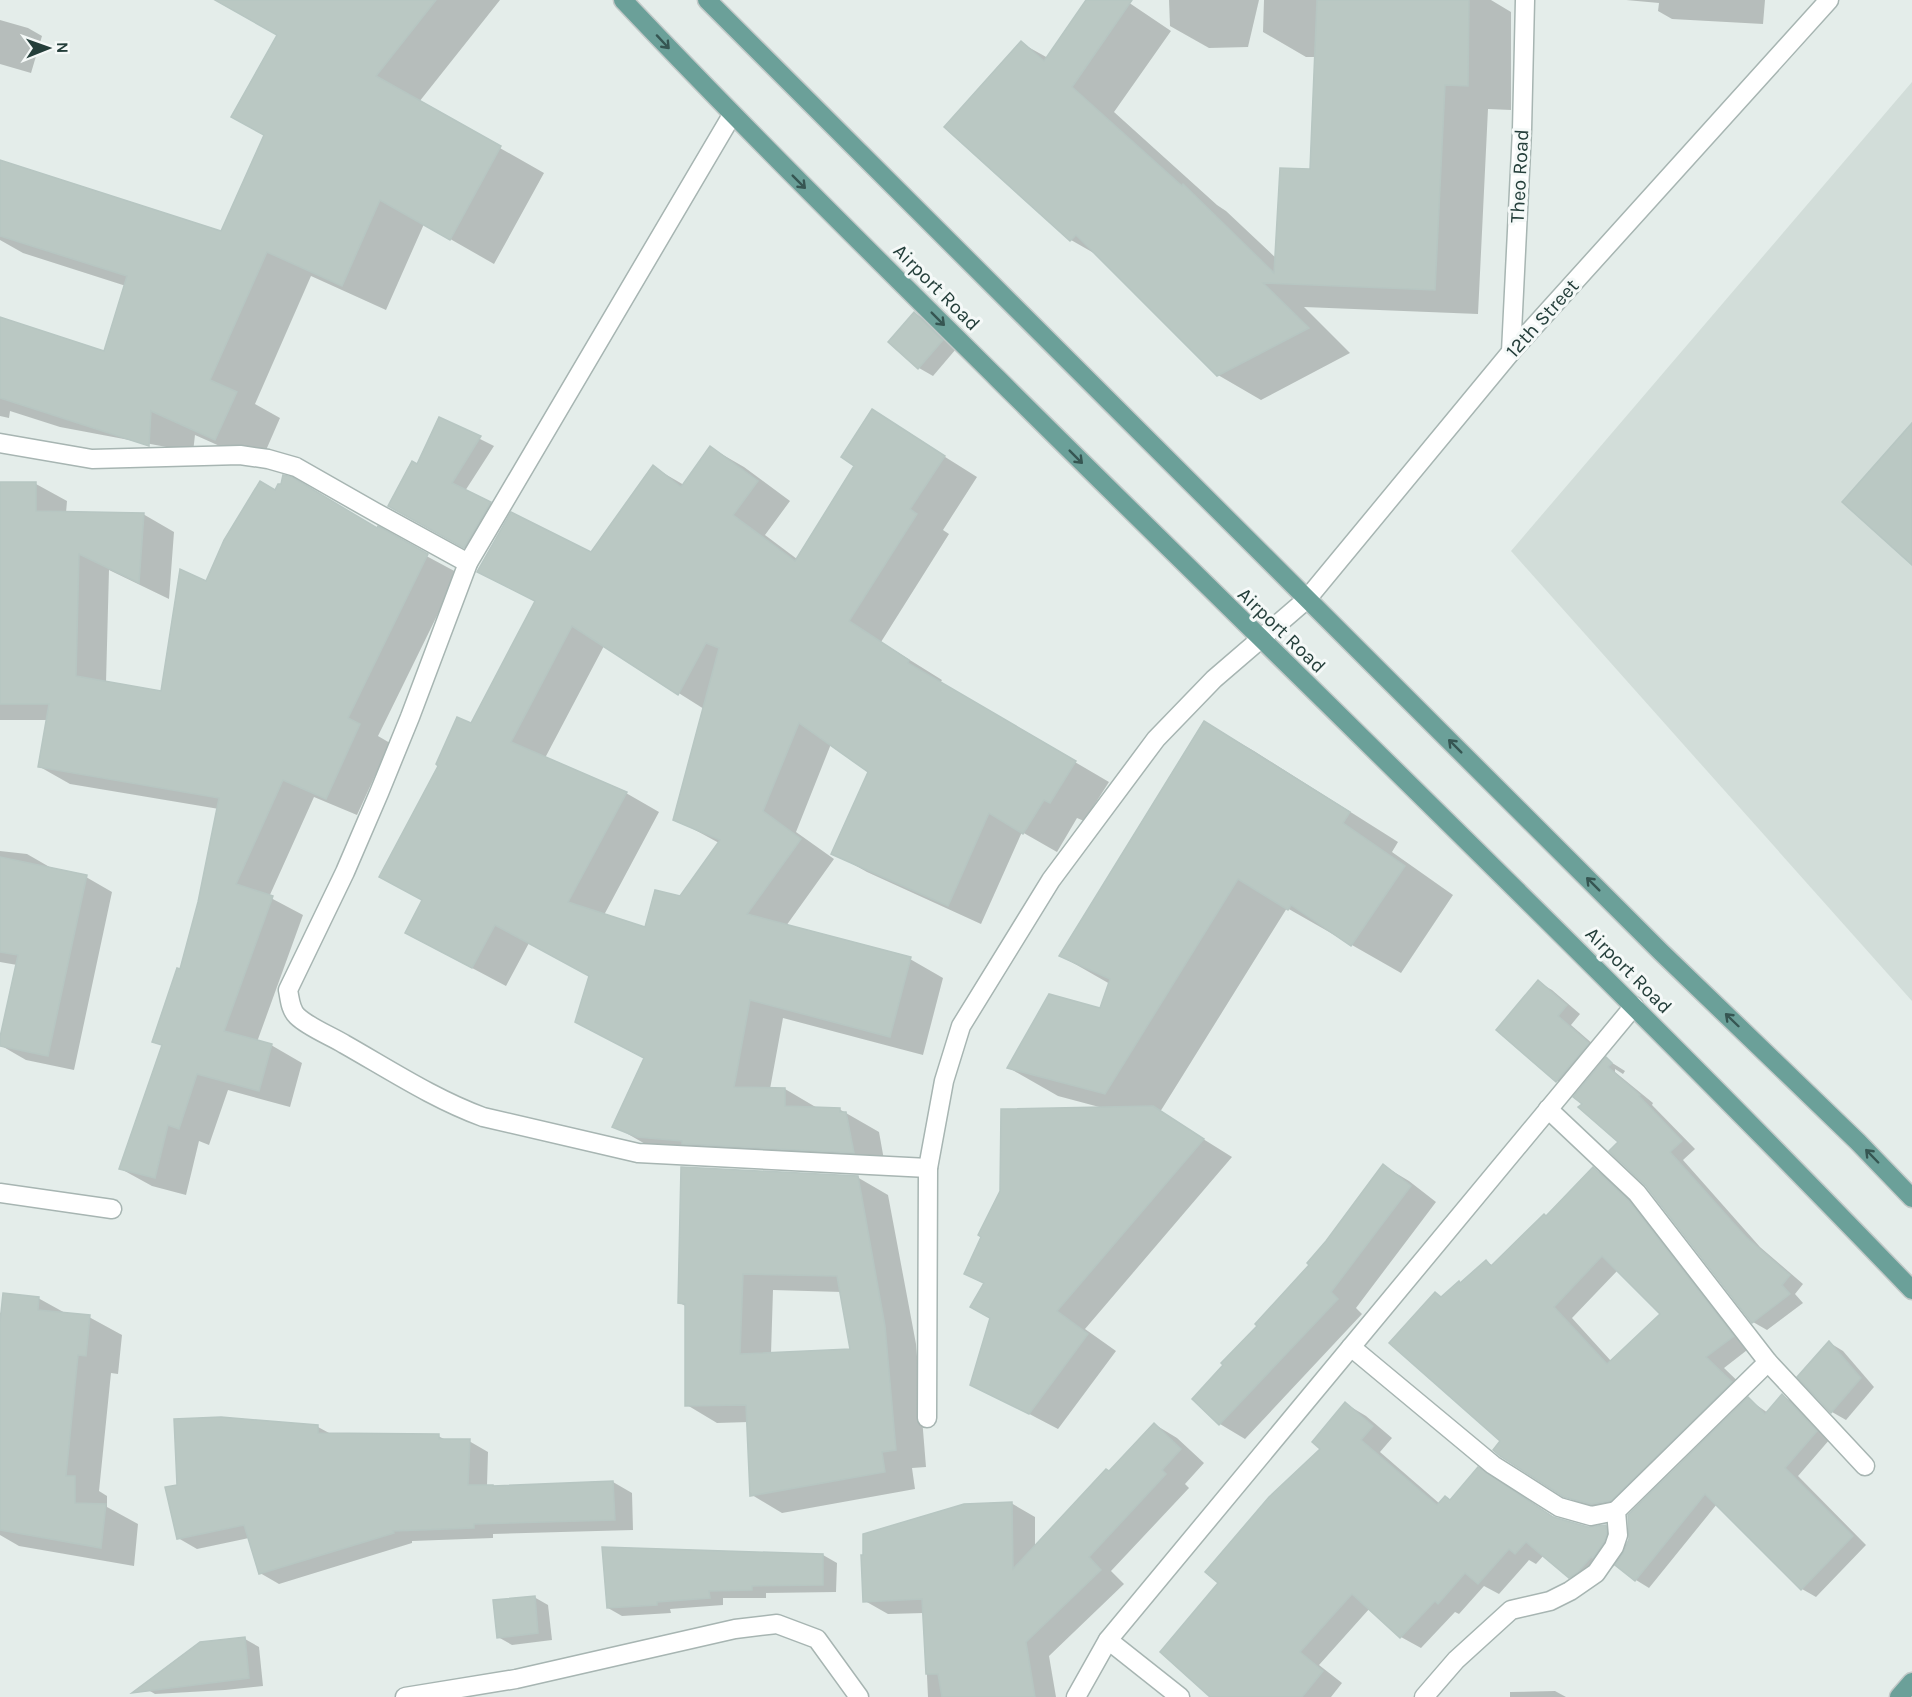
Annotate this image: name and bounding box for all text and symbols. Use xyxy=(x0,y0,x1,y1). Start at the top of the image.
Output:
north arrow xyxy=(18,18,78,78)
one-way arrow xyxy=(656,35,670,50)
text: N xyxy=(53,42,72,54)
street label: Theo Road xyxy=(1506,128,1533,224)
one-way arrow xyxy=(792,175,807,189)
street label: Airport Road xyxy=(889,239,985,335)
street label: 12th Street xyxy=(1501,274,1584,362)
one-way arrow xyxy=(930,312,945,327)
one-way arrow xyxy=(1069,449,1083,464)
street label: Airport Road xyxy=(1233,583,1330,678)
one-way arrow xyxy=(1447,738,1462,753)
one-way arrow xyxy=(1585,876,1600,891)
street label: Airport Road xyxy=(1581,922,1677,1018)
one-way arrow xyxy=(1724,1013,1739,1027)
one-way arrow xyxy=(1865,1149,1879,1164)

